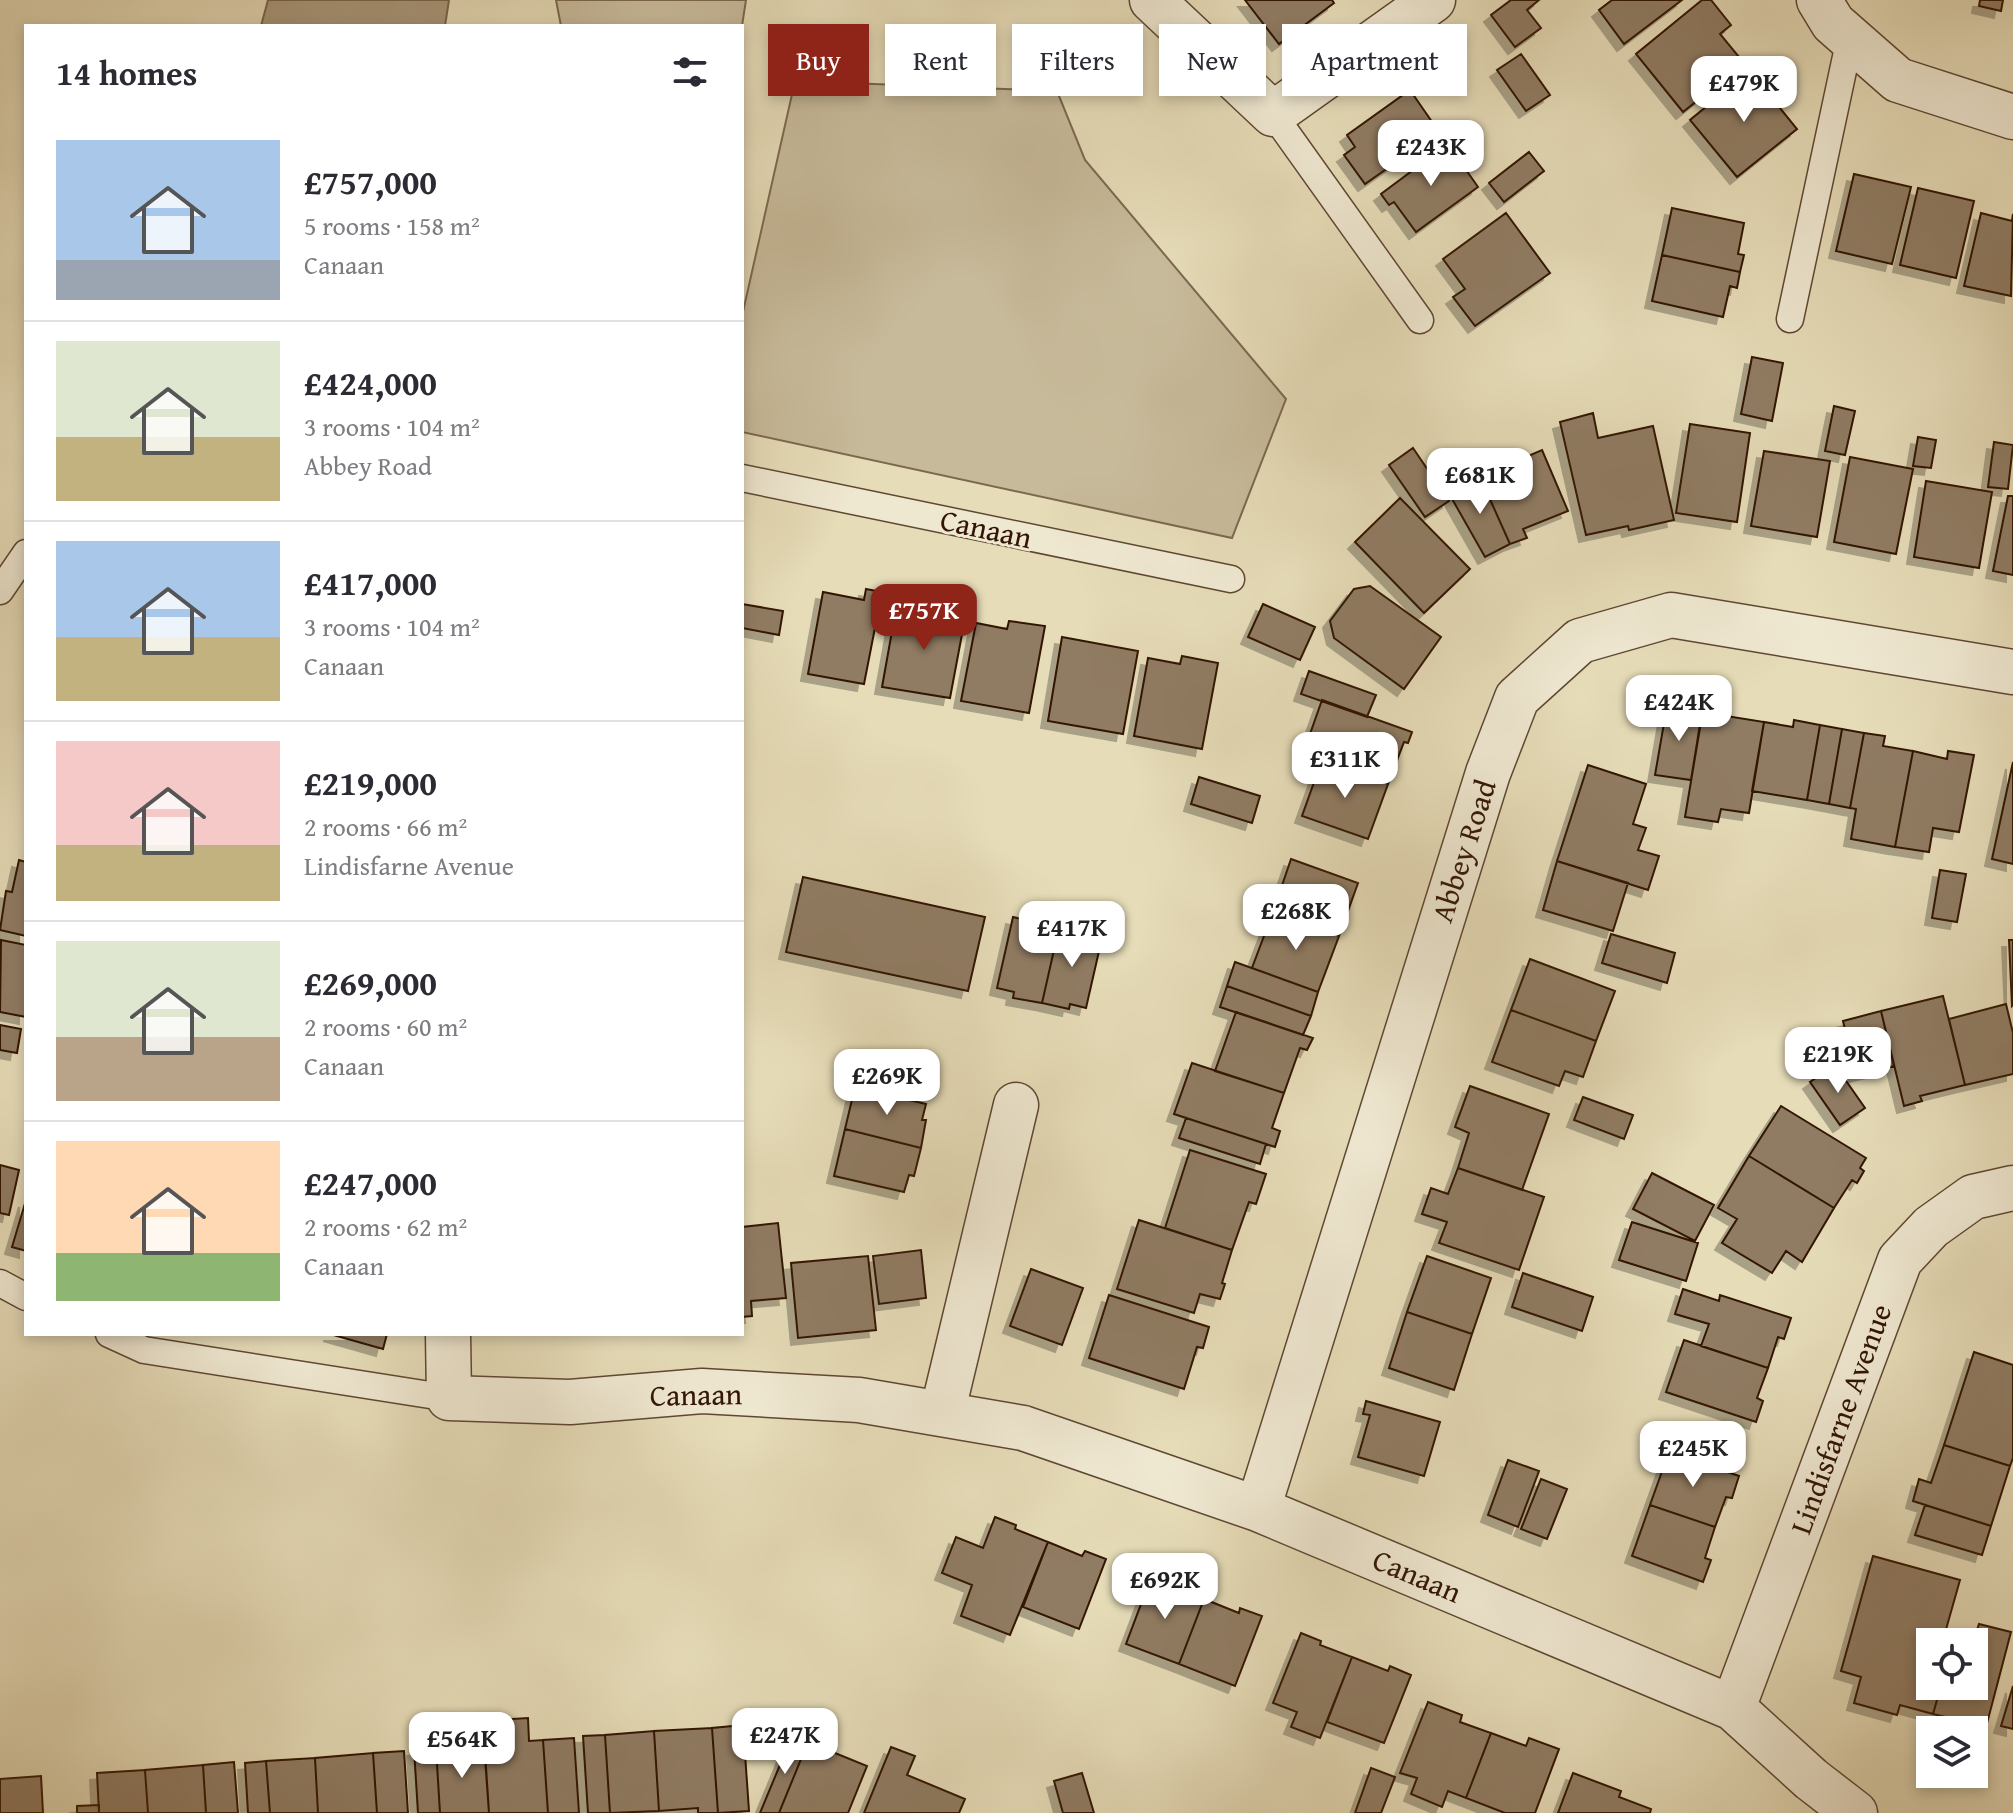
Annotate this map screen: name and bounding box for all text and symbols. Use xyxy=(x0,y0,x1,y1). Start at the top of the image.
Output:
chip: Buy xyxy=(768,24,869,96)
chip: Rent xyxy=(885,24,996,96)
chip: Filters xyxy=(1012,24,1143,96)
chip: New xyxy=(1159,24,1266,96)
chip: Apartment xyxy=(1282,24,1467,96)
text: 14 homes xyxy=(56,48,197,97)
icon: filters xyxy=(668,50,712,94)
pin: £479K xyxy=(1688,56,1800,124)
text: £479K xyxy=(1709,62,1779,101)
pin: £243K xyxy=(1375,120,1487,188)
text: £243K xyxy=(1396,126,1466,165)
text: £757,000 xyxy=(304,157,437,206)
icon: home xyxy=(120,172,216,268)
text: 5 rooms · 158 m² xyxy=(304,206,480,245)
text: Canaan xyxy=(304,245,384,284)
text: £424,000 xyxy=(304,358,437,407)
icon: home xyxy=(120,373,216,469)
text: 3 rooms · 104 m² xyxy=(304,407,480,446)
text: Abbey Road xyxy=(304,446,432,485)
pin: £681K xyxy=(1424,448,1536,516)
text: £681K xyxy=(1445,454,1515,493)
street label: Canaan xyxy=(936,497,1036,559)
text: £417,000 xyxy=(304,558,437,607)
icon: home xyxy=(120,573,216,669)
pin: £757K xyxy=(868,584,980,652)
text: £757K xyxy=(889,590,959,629)
text: 3 rooms · 104 m² xyxy=(304,607,480,646)
text: Canaan xyxy=(304,646,384,685)
pin: £424K xyxy=(1623,675,1735,743)
text: £424K xyxy=(1644,681,1714,720)
pin: £311K xyxy=(1289,732,1401,800)
text: £311K xyxy=(1310,738,1380,777)
text: £219,000 xyxy=(304,758,437,807)
icon: home xyxy=(120,773,216,869)
street label: Abbey Road xyxy=(1419,774,1507,928)
text: 2 rooms · 66 m² xyxy=(304,807,467,846)
text: Lindisfarne Avenue xyxy=(304,846,514,885)
pin: £268K xyxy=(1240,884,1352,952)
text: £268K xyxy=(1261,890,1331,929)
pin: £417K xyxy=(1016,901,1128,969)
text: £417K xyxy=(1037,907,1107,946)
text: £269,000 xyxy=(304,958,437,1007)
icon: home xyxy=(120,973,216,1069)
text: 2 rooms · 60 m² xyxy=(304,1007,467,1046)
pin: £219K xyxy=(1782,1027,1894,1095)
text: £219K xyxy=(1803,1033,1873,1072)
text: Canaan xyxy=(304,1046,384,1085)
pin: £269K xyxy=(831,1049,943,1117)
text: £269K xyxy=(852,1055,922,1094)
text: £247,000 xyxy=(304,1158,437,1207)
icon: home xyxy=(120,1173,216,1269)
text: 2 rooms · 62 m² xyxy=(304,1207,467,1246)
text: Canaan xyxy=(304,1246,384,1285)
street label: Lindisfarne Avenue xyxy=(1778,1297,1902,1540)
street label: Canaan xyxy=(649,1371,743,1417)
pin: £245K xyxy=(1637,1421,1749,1489)
text: £245K xyxy=(1658,1427,1728,1466)
street label: Canaan xyxy=(1366,1537,1469,1613)
pin: £692K xyxy=(1109,1553,1221,1621)
text: £692K xyxy=(1130,1559,1200,1598)
map controls xyxy=(1916,1628,1988,1788)
button: locate xyxy=(1916,1628,1988,1700)
pin: £247K xyxy=(729,1708,841,1776)
pin: £564K xyxy=(406,1712,518,1780)
text: £247K xyxy=(750,1714,820,1753)
button: layers xyxy=(1916,1716,1988,1788)
text: £564K xyxy=(427,1718,497,1757)

